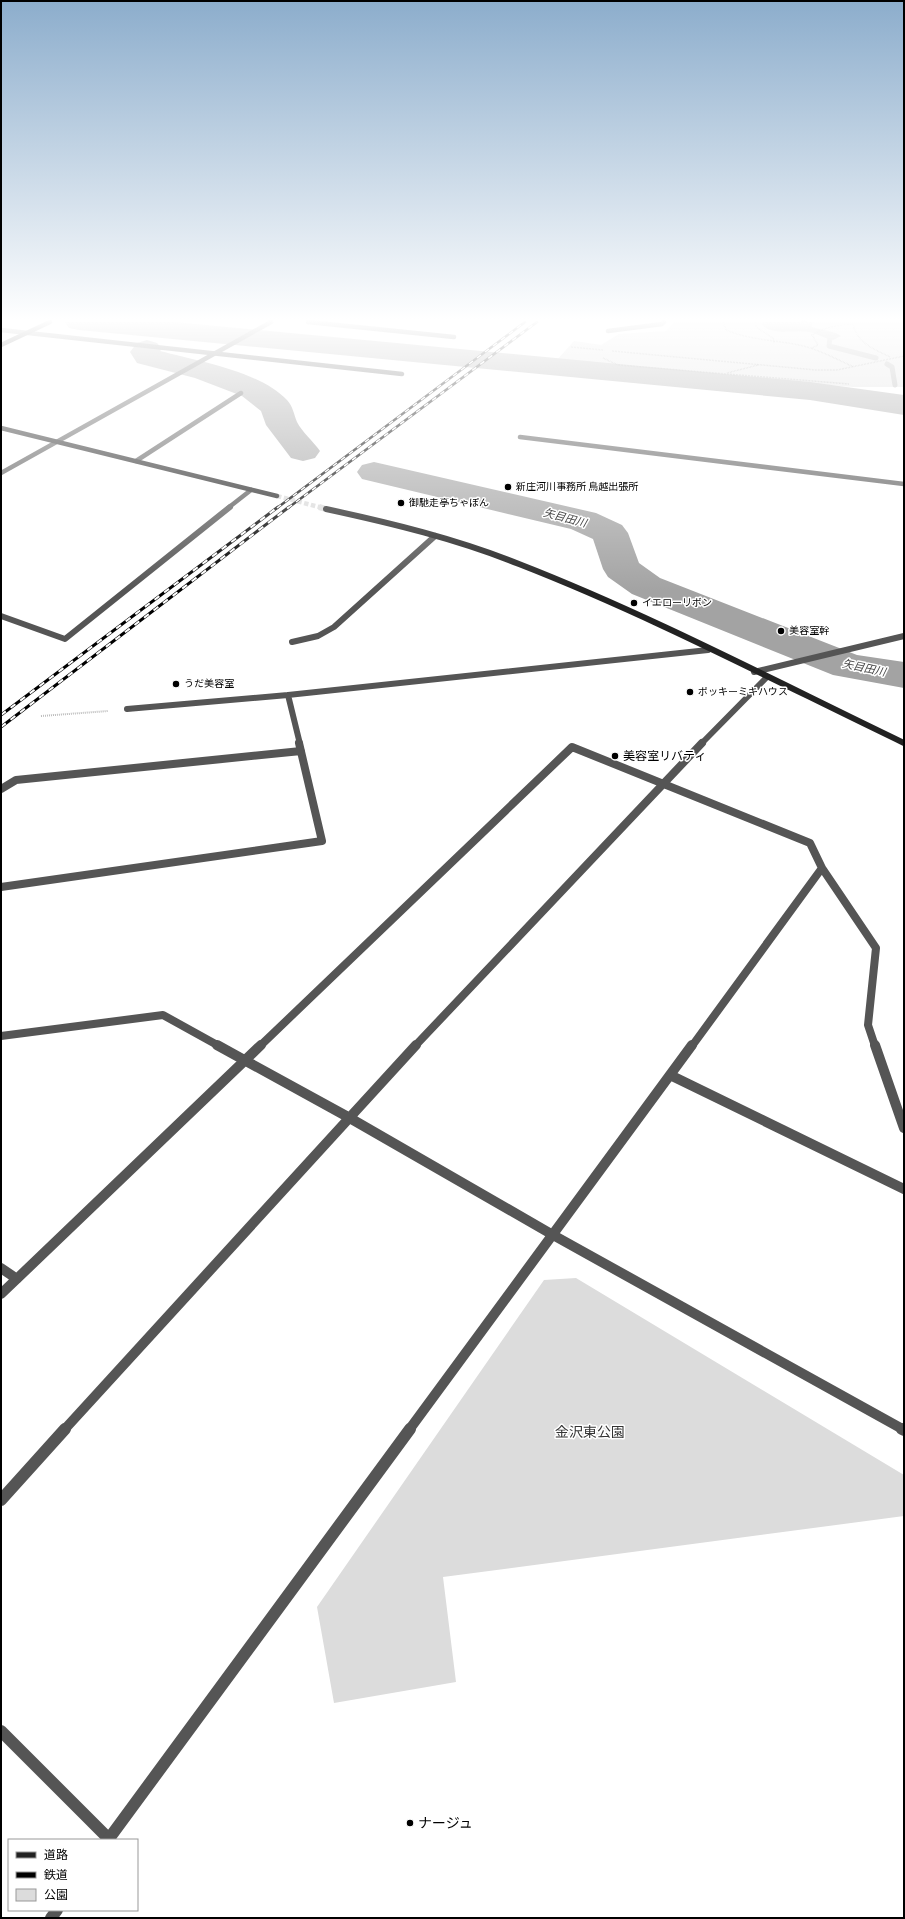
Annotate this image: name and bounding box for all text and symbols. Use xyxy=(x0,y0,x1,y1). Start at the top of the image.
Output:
place label: 新庄河川事務所 鳥越出張所 xyxy=(516,481,638,493)
marker: 新庄河川事務所 鳥越出張所 xyxy=(503,482,513,492)
place label: 御馳走亭ちゃぽん xyxy=(409,497,489,509)
marker: 御馳走亭ちゃぽん xyxy=(396,498,406,508)
water label: 矢目田川 xyxy=(542,506,589,530)
place label: イエローリボン xyxy=(642,597,712,609)
marker: イエローリボン xyxy=(629,598,639,608)
place label: 美容室幹 xyxy=(789,625,830,637)
marker: 美容室幹 xyxy=(776,626,786,636)
water label: 矢目田川 xyxy=(841,657,888,679)
place label: うだ美容室 xyxy=(184,678,234,690)
marker: うだ美容室 xyxy=(171,679,181,689)
place label: ポッキーミキハウス xyxy=(698,686,788,698)
marker: ポッキーミキハウス xyxy=(685,687,695,697)
place label: 美容室リバティ xyxy=(623,749,706,763)
marker: 美容室リバティ xyxy=(610,751,620,761)
park label: 金沢東公園 xyxy=(555,1424,625,1441)
place label: ナージュ xyxy=(418,1815,473,1832)
marker: ナージュ xyxy=(405,1818,415,1828)
legend xyxy=(8,1839,138,1911)
text: 道路 xyxy=(44,1848,68,1862)
text: 鉄道 xyxy=(44,1868,68,1882)
text: 公園 xyxy=(44,1888,68,1902)

